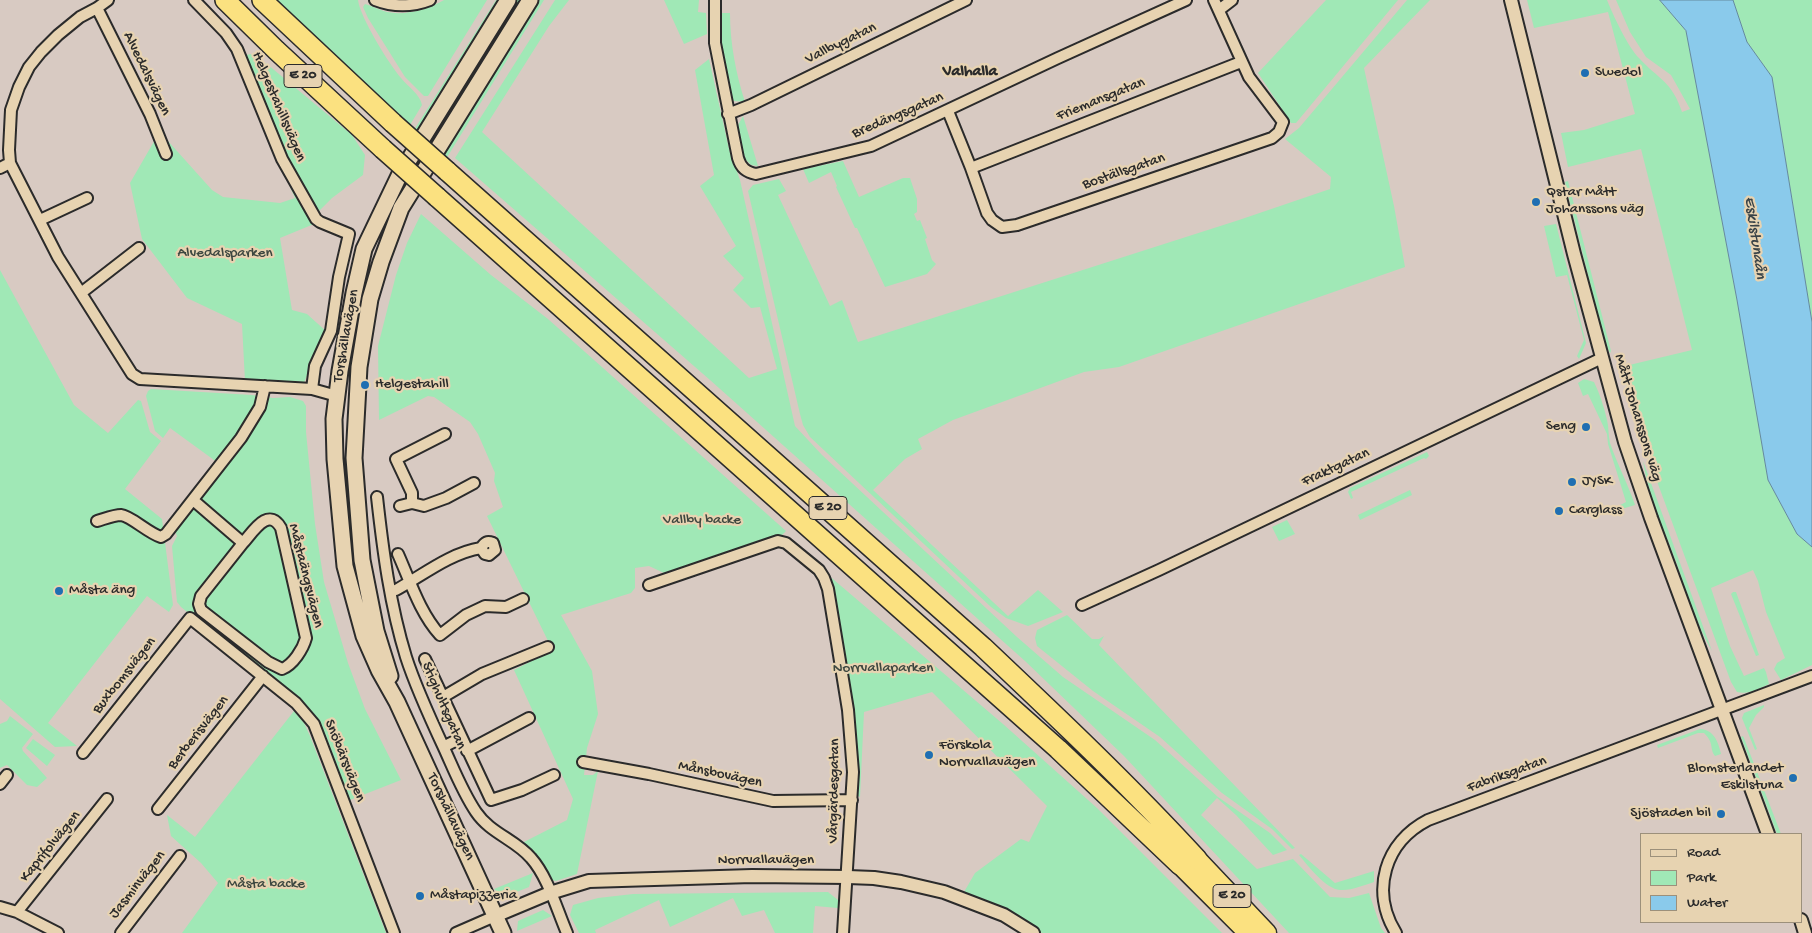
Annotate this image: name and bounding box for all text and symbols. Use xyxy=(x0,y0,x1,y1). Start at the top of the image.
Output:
street label: Vallbygatan xyxy=(802,19,880,69)
street label: Alvedalsvägen xyxy=(118,29,174,119)
street label: Helgestahillsvägen xyxy=(247,49,309,165)
district label: Valhalla xyxy=(943,63,997,83)
road number: E 20 xyxy=(284,64,322,88)
place label: Swedol xyxy=(1595,64,1641,82)
marker: Swedol xyxy=(1579,67,1591,79)
street label: Friemansgatan xyxy=(1054,74,1148,126)
street label: Bredängsgatan xyxy=(850,89,946,143)
street label: Boställsgatan xyxy=(1080,149,1168,195)
place label: Qstar Mått Johanssons väg xyxy=(1546,184,1644,219)
marker: Qstar Mått Johanssons väg xyxy=(1530,196,1542,208)
water label: Eskilstunaån xyxy=(1739,196,1769,280)
park label: Alvedalsparken xyxy=(177,245,273,263)
street label: Torshällavägen xyxy=(330,288,364,384)
street label: Mått Johanssons väg xyxy=(1609,352,1665,484)
place label: Helgestahill xyxy=(375,376,449,394)
marker: Helgestahill xyxy=(359,379,371,391)
place label: Seng xyxy=(1546,418,1576,436)
marker: Seng xyxy=(1580,421,1592,433)
street label: Fraktgatan xyxy=(1299,445,1373,491)
place label: JYSK xyxy=(1582,473,1612,491)
marker: JYSK xyxy=(1566,476,1578,488)
road number: E 20 xyxy=(809,496,847,520)
place label: Carglass xyxy=(1569,502,1622,520)
marker: Carglass xyxy=(1553,505,1565,517)
park label: Vallby backe xyxy=(663,512,741,530)
street label: Måstaängsvägen xyxy=(283,522,327,630)
place label: Måsta äng xyxy=(69,582,135,600)
marker: Måsta äng xyxy=(53,585,65,597)
street label: Buxbomsvägen xyxy=(89,634,161,718)
street label: Stighultsgatan xyxy=(416,660,470,752)
park label: Norrvallaparken xyxy=(833,660,933,678)
street label: Berberisvägen xyxy=(165,692,233,774)
street label: Snöbärsvägen xyxy=(319,717,369,805)
place label: Förskola Norrvallavägen xyxy=(939,737,1035,772)
street label: Vårgärdesgatan xyxy=(825,739,845,843)
marker: Förskola Norrvallavägen xyxy=(923,749,935,761)
street label: Fabriksgatan xyxy=(1465,752,1549,798)
street label: Månsbovägen xyxy=(676,757,764,793)
place label: Blomsterlandet Eskilstuna xyxy=(1687,760,1783,795)
street label: Torshällavägen xyxy=(422,771,478,863)
marker: Blomsterlandet Eskilstuna xyxy=(1787,772,1799,784)
place label: Sjöstaden bil xyxy=(1630,805,1711,823)
street label: Kaprifolvägen xyxy=(17,808,85,886)
marker: Sjöstaden bil xyxy=(1715,808,1727,820)
legend xyxy=(1640,833,1802,923)
text: Road xyxy=(1687,844,1720,862)
street label: Jasminvägen xyxy=(106,847,170,923)
street label: Norrvallavägen xyxy=(718,852,814,870)
text: Park xyxy=(1687,869,1716,887)
park label: Måsta backe xyxy=(227,876,305,894)
road number: E 20 xyxy=(1213,884,1251,908)
place label: Måstapizzeria xyxy=(430,887,517,905)
marker: Måstapizzeria xyxy=(414,890,426,902)
text: Water xyxy=(1687,894,1727,912)

